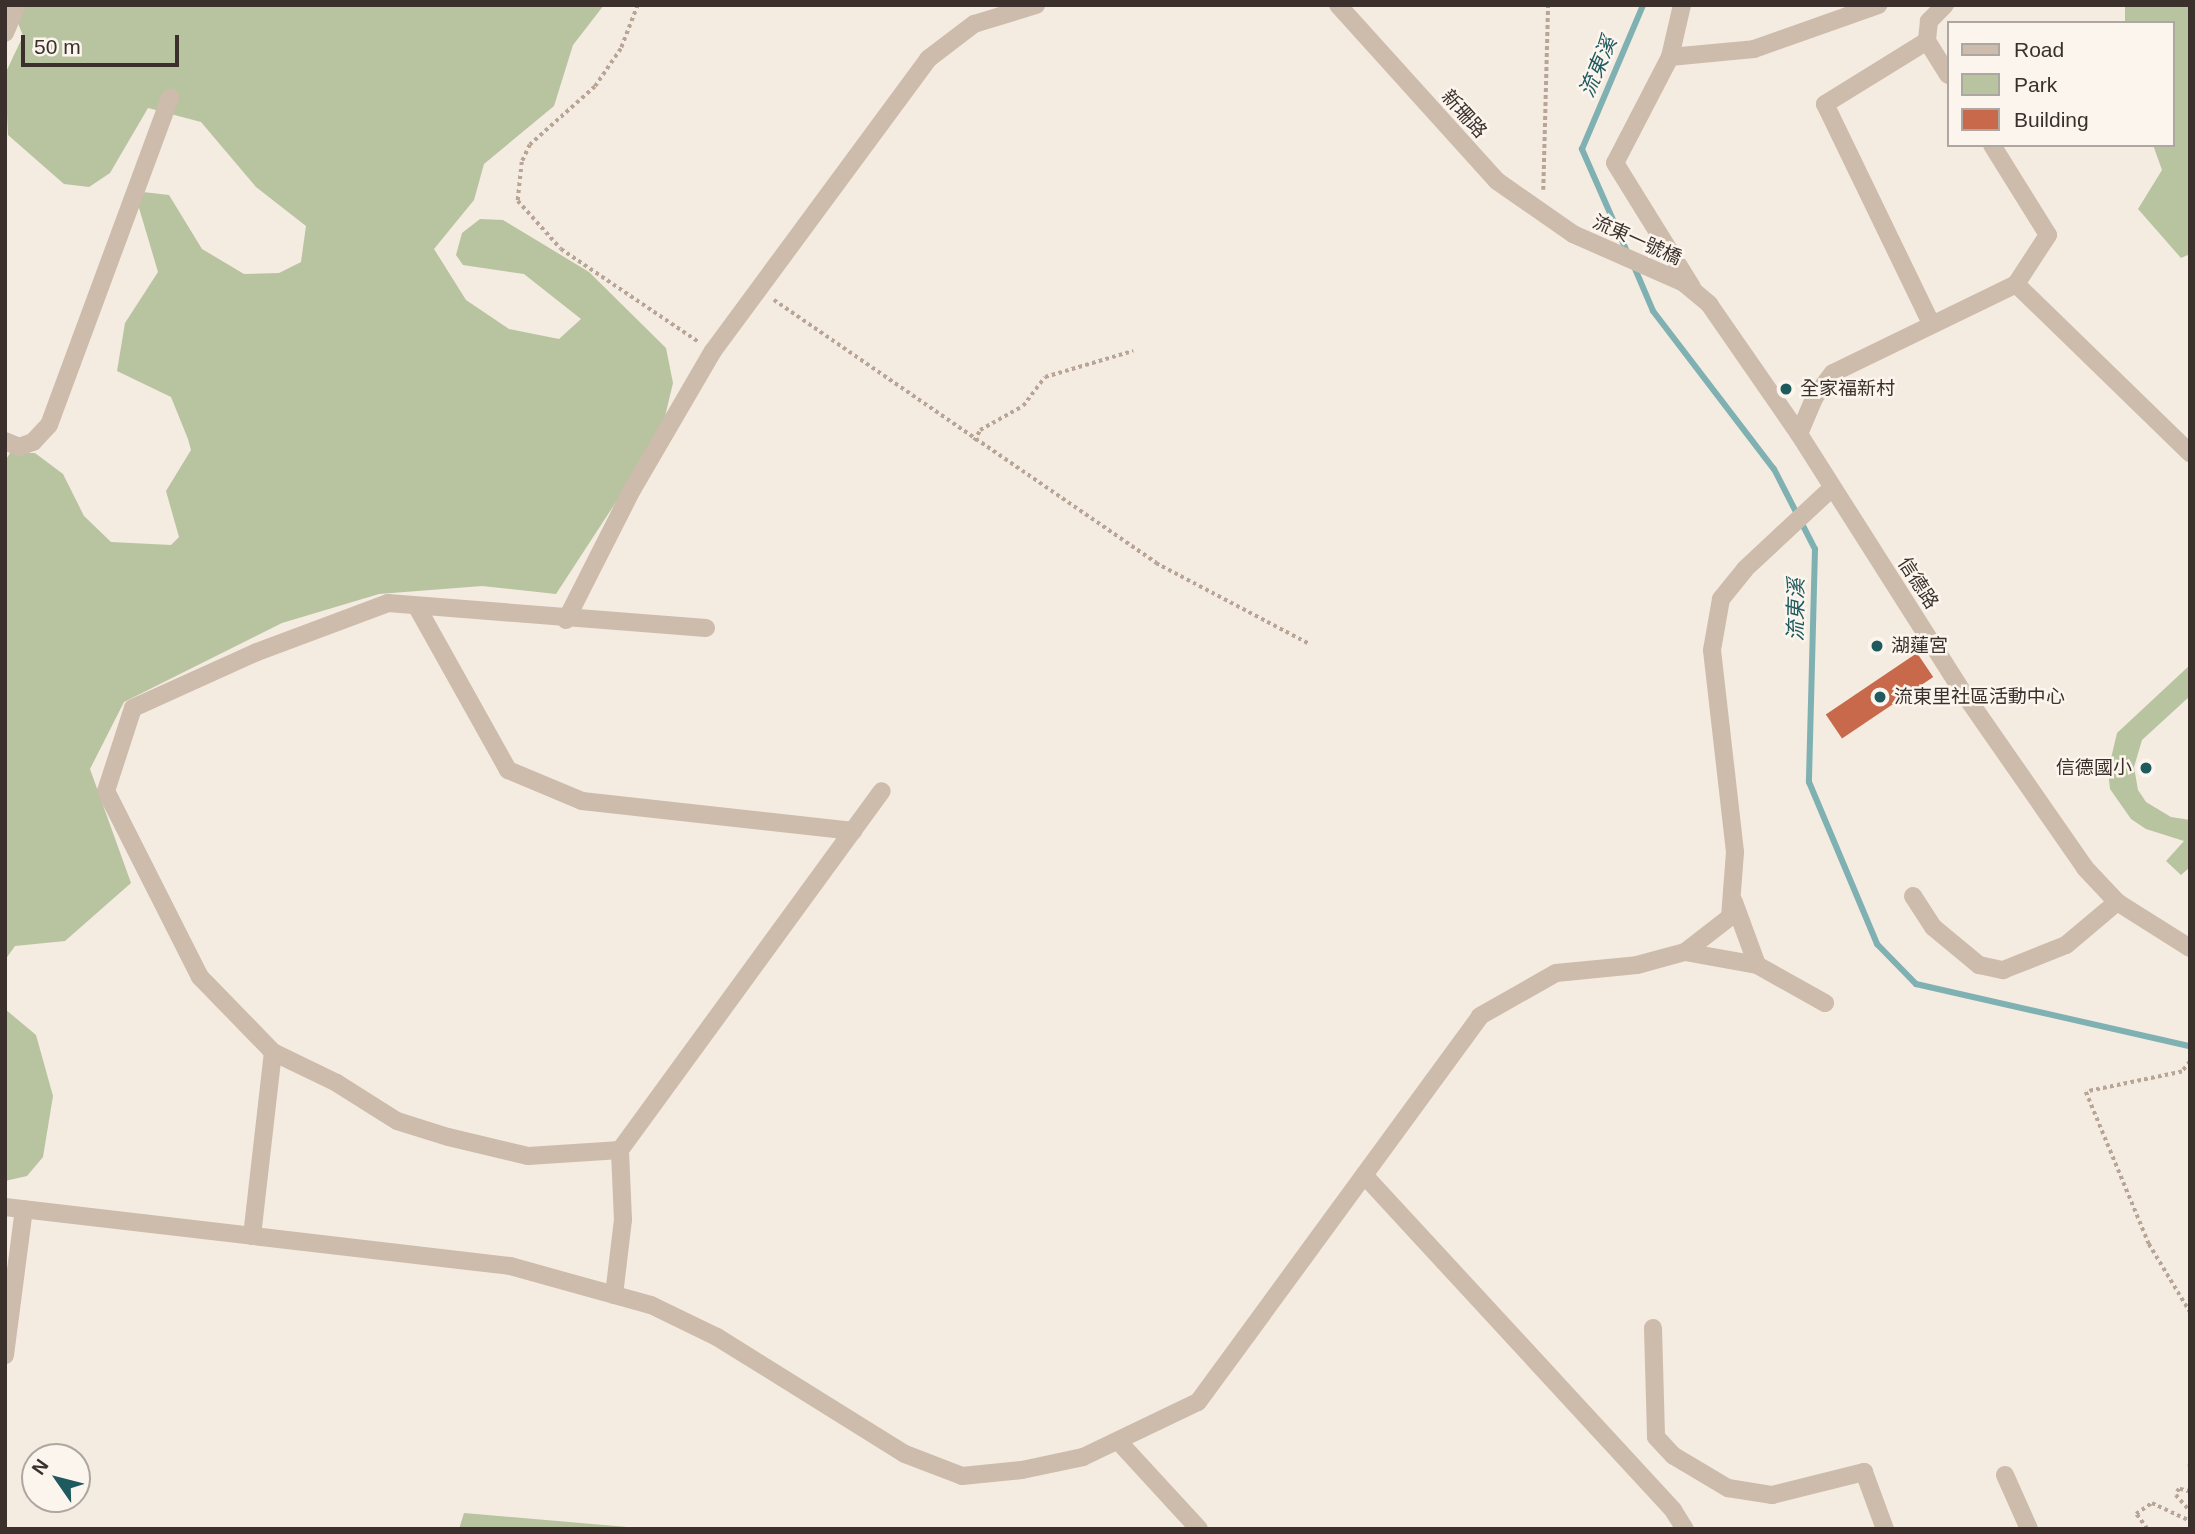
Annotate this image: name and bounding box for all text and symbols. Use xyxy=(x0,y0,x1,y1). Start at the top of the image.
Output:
scale bar xyxy=(24,21,182,65)
legend xyxy=(1946,21,2174,147)
water label: 流東溪 xyxy=(1574,33,1622,101)
text: 50 m xyxy=(34,35,81,58)
text: Road xyxy=(2014,38,2064,61)
text: Park xyxy=(2014,73,2057,96)
street label: 新珊路 xyxy=(1436,85,1492,143)
text: Building xyxy=(2014,108,2089,131)
street label: 流東一號橋 xyxy=(1589,210,1685,270)
place label: 全家福新村 xyxy=(1800,378,1895,400)
marker: 全家福新村 xyxy=(1778,381,1794,397)
street label: 信德路 xyxy=(1893,553,1943,613)
water label: 流東溪 xyxy=(1783,578,1809,642)
place label: 湖蓮宮 xyxy=(1891,635,1948,657)
marker: 湖蓮宮 xyxy=(1869,638,1885,654)
place label: 流東里社區活動中心 xyxy=(1894,686,2065,708)
marker: 流東里社區活動中心 xyxy=(1872,689,1888,705)
place label: 信德國小 xyxy=(2056,757,2132,779)
marker: 信德國小 xyxy=(2138,760,2154,776)
north arrow xyxy=(21,1443,91,1513)
text: N xyxy=(27,1455,53,1478)

